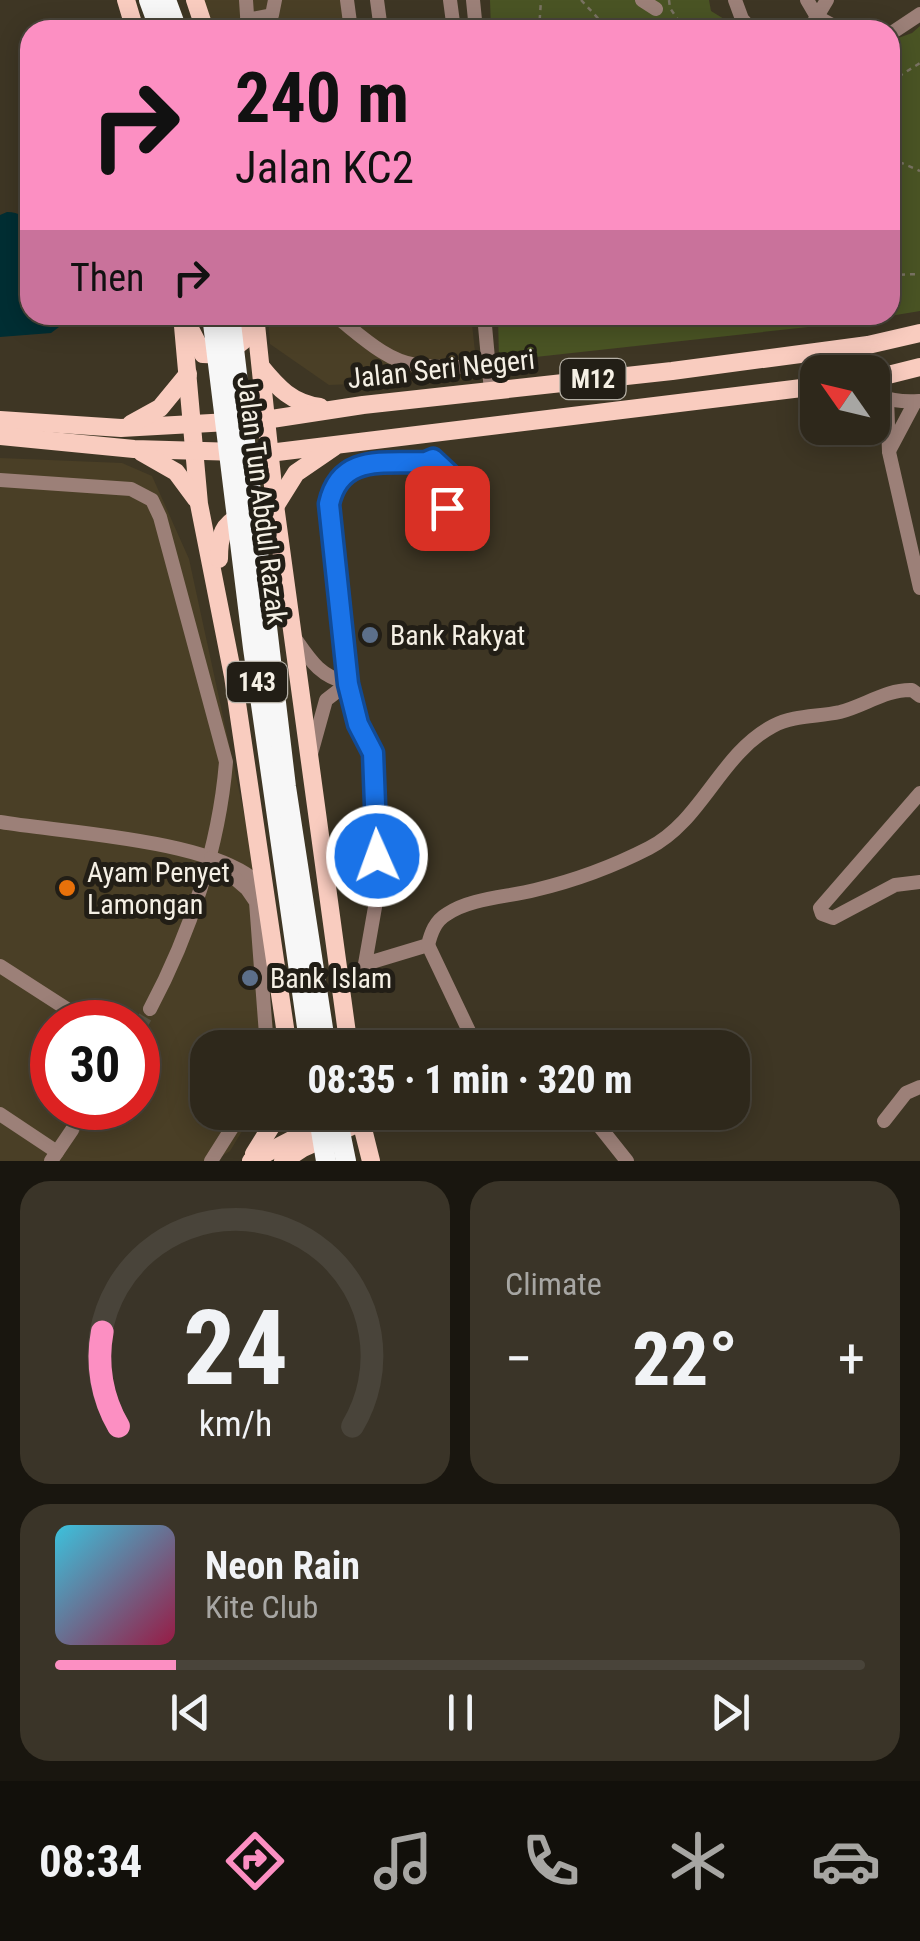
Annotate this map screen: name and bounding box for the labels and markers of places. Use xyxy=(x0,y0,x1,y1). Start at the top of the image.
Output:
pin xyxy=(405,466,490,551)
place label: Bank Rakyat xyxy=(390,619,525,652)
marker: Bank Rakyat xyxy=(359,624,381,646)
place label: Ayam Penyet Lamongan xyxy=(87,856,230,921)
marker: Ayam Penyet Lamongan xyxy=(56,877,78,899)
place label: Bank Islam xyxy=(270,962,392,995)
marker: Bank Islam xyxy=(239,967,261,989)

